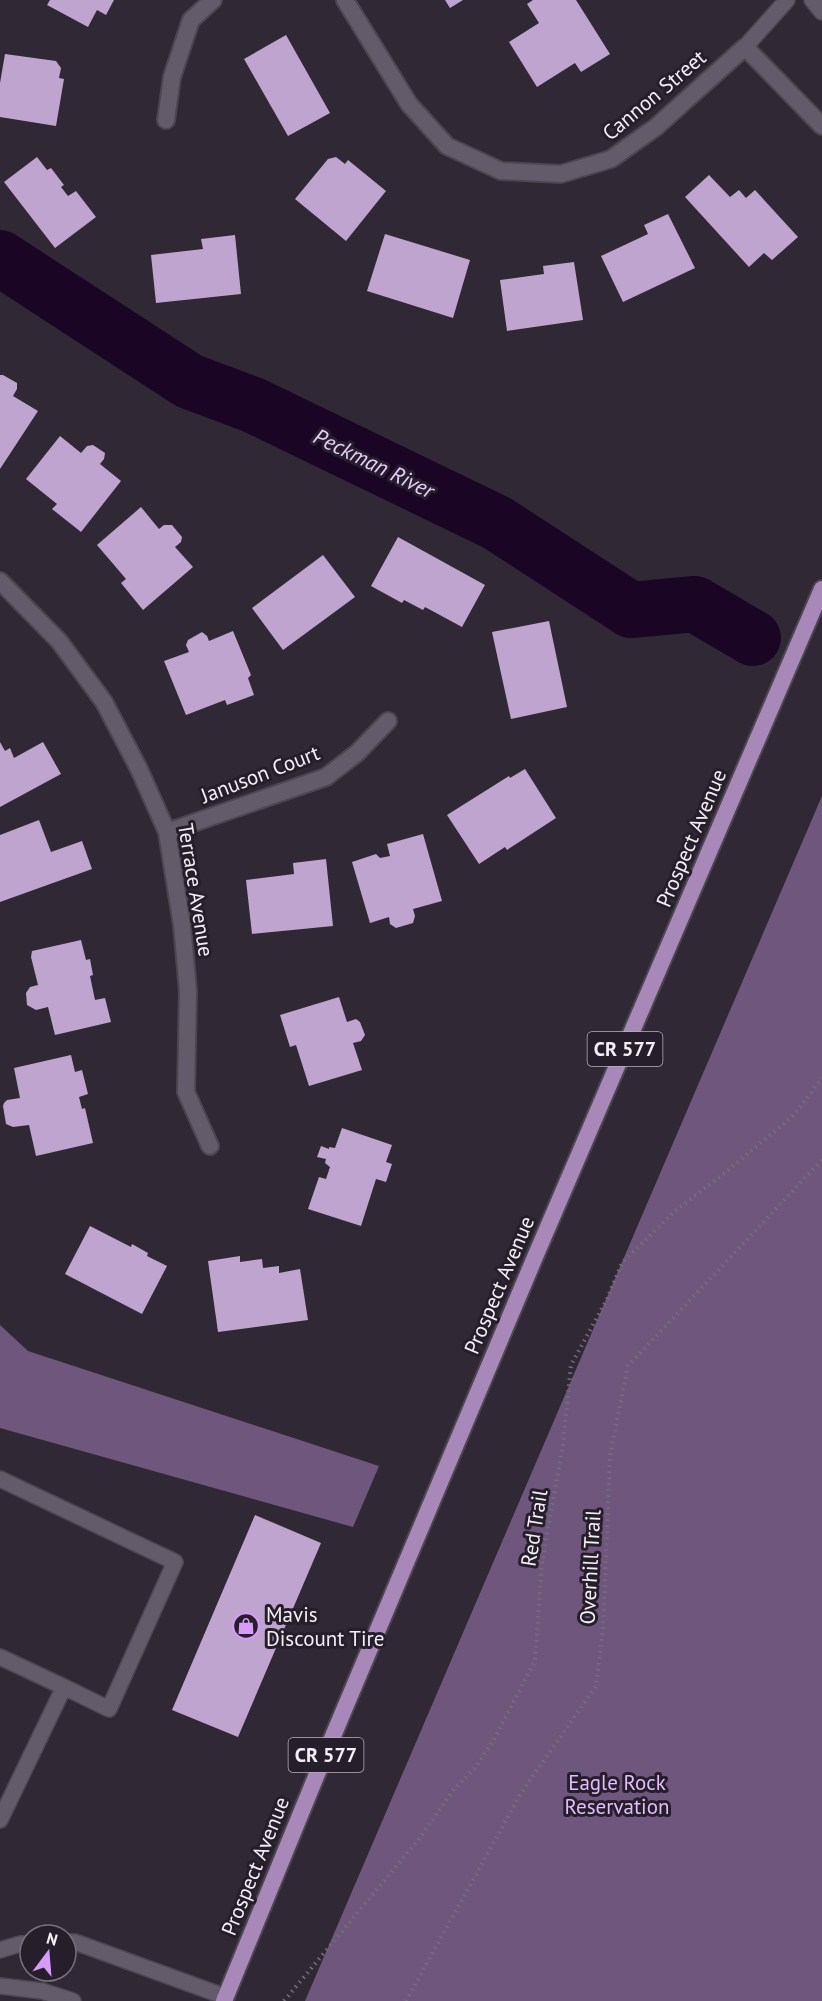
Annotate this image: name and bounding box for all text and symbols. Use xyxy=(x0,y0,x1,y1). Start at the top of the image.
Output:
street label: Cannon Street xyxy=(597,44,711,146)
water label: Peckman River xyxy=(309,422,440,505)
street label: Januson Court xyxy=(196,739,323,809)
street label: Prospect Avenue xyxy=(650,765,732,911)
street label: Terrace Avenue xyxy=(172,821,220,959)
road number: CR 577 xyxy=(588,1032,662,1066)
street label: Prospect Avenue xyxy=(458,1212,540,1358)
street label: Red Trail xyxy=(515,1488,553,1568)
street label: Overhill Trail xyxy=(574,1509,606,1625)
place label: Mavis Discount Tire xyxy=(266,1601,384,1652)
shop icon: Mavis Discount Tire xyxy=(231,1611,261,1641)
road number: CR 577 xyxy=(288,1738,364,1772)
park label: Eagle Rock Reservation xyxy=(565,1769,669,1820)
street label: Prospect Avenue xyxy=(215,1793,295,1939)
north arrow xyxy=(18,1923,78,1983)
text: N xyxy=(44,1928,60,1950)

